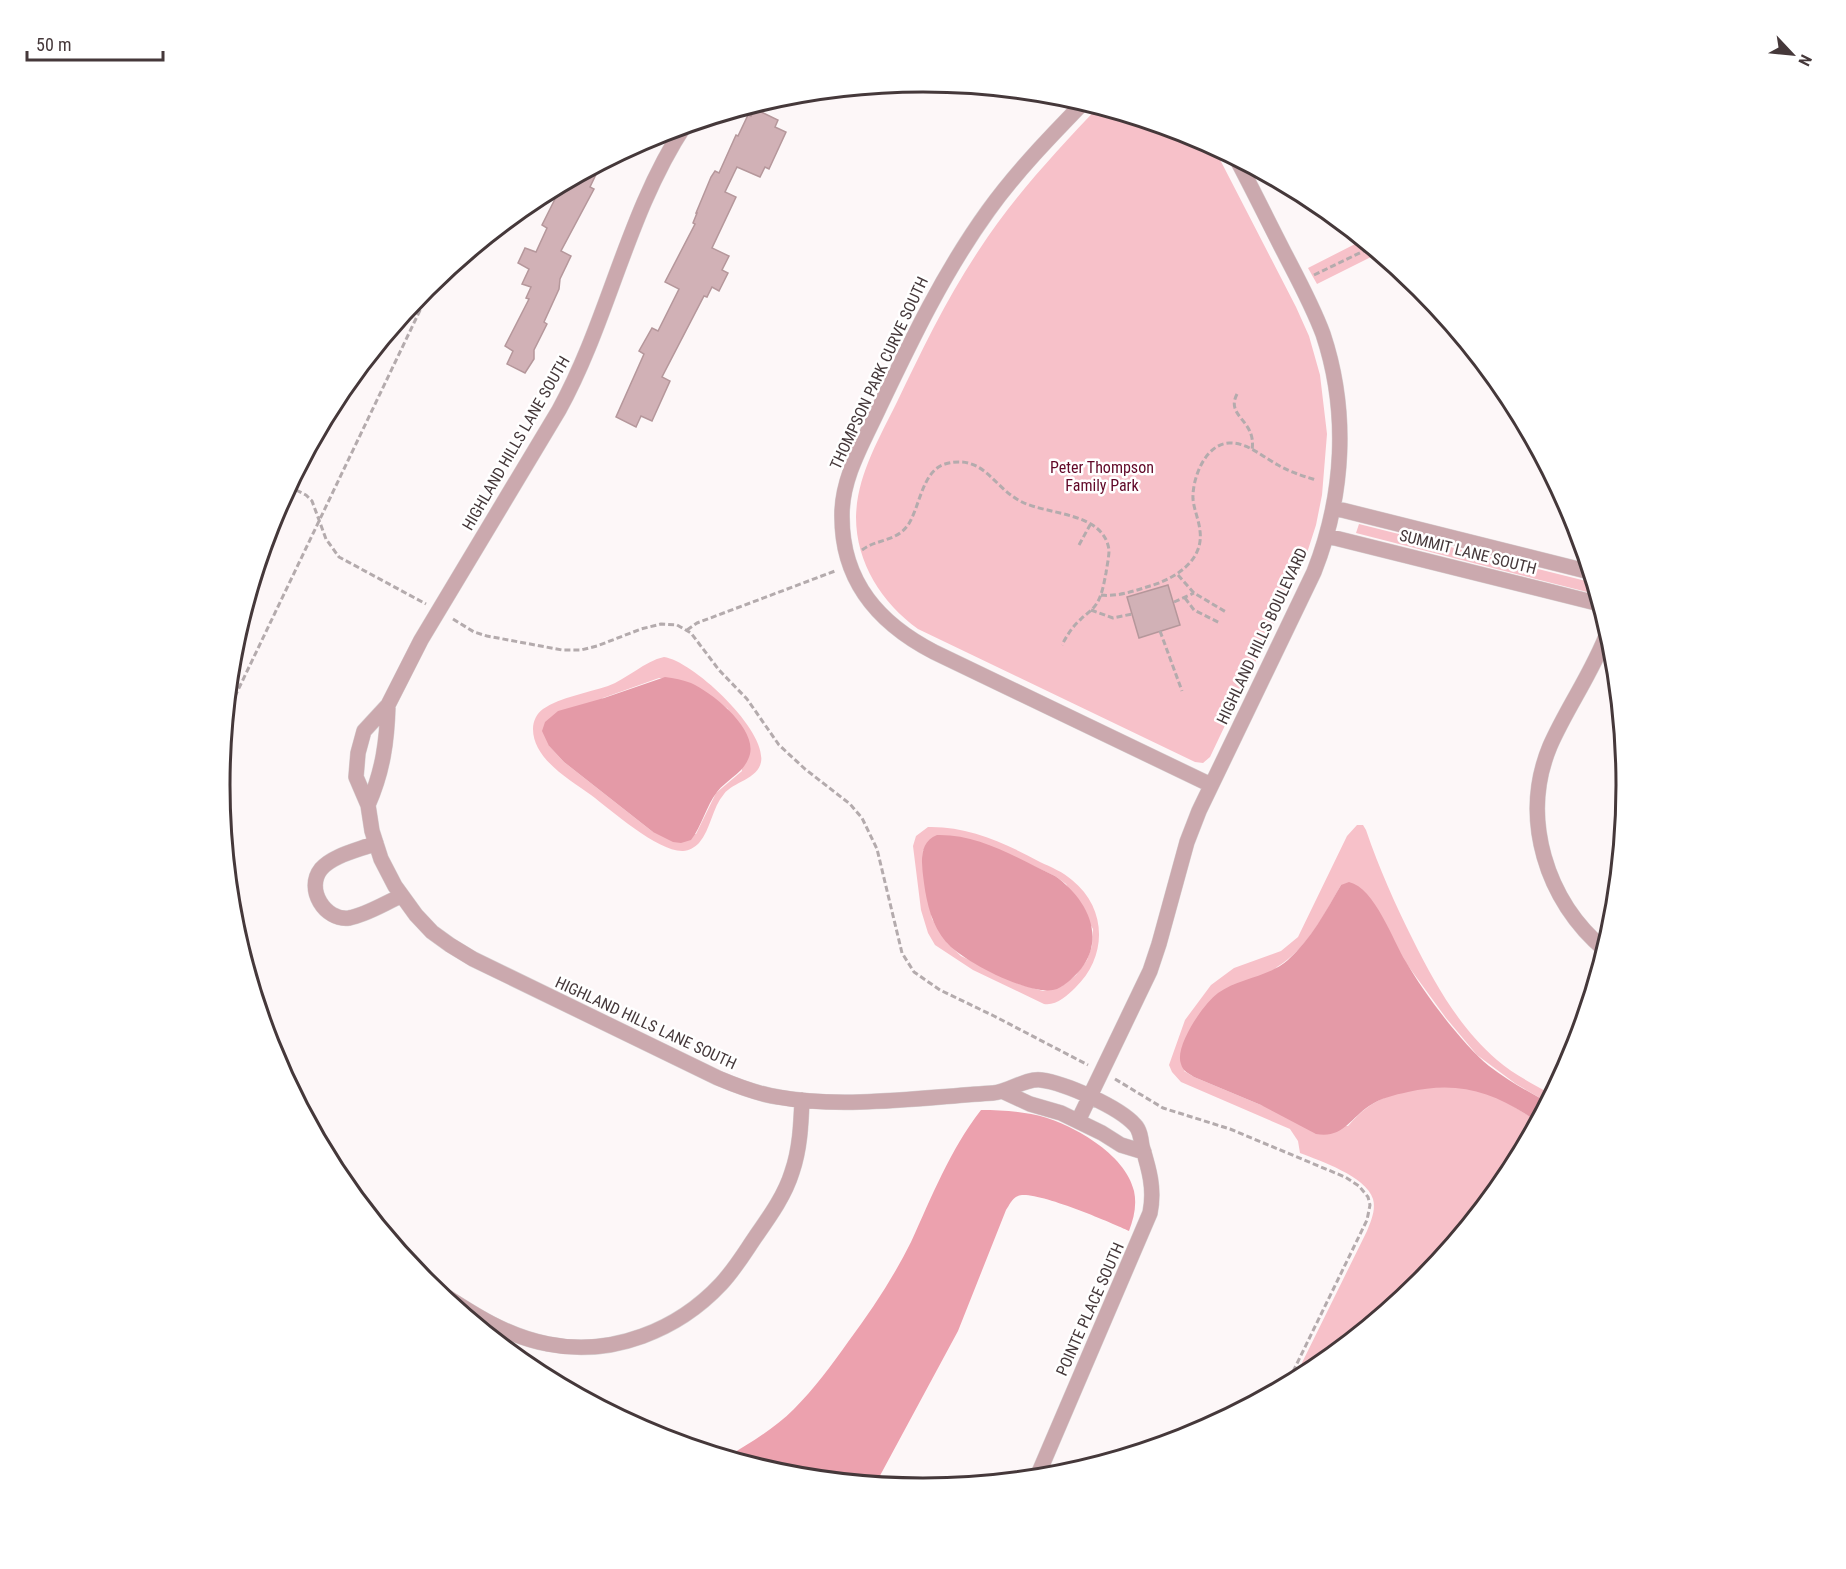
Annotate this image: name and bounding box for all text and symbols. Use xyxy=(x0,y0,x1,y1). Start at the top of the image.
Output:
scale bar xyxy=(27,24,164,62)
north arrow xyxy=(1762,24,1822,84)
text: 50 m xyxy=(36,34,71,55)
text: N xyxy=(1794,52,1816,69)
street label: THOMPSON PARK CURVE SOUTH xyxy=(826,274,932,472)
street label: HIGHLAND HILLS LANE SOUTH xyxy=(458,353,574,533)
park label: Peter Thompson Family Park xyxy=(1050,458,1154,495)
street label: SUMMIT LANE SOUTH xyxy=(1397,526,1539,578)
street label: HIGHLAND HILLS BOULEVARD xyxy=(1213,545,1311,727)
street label: HIGHLAND HILLS LANE SOUTH xyxy=(552,973,740,1073)
street label: POINTE PLACE SOUTH xyxy=(1052,1239,1128,1379)

